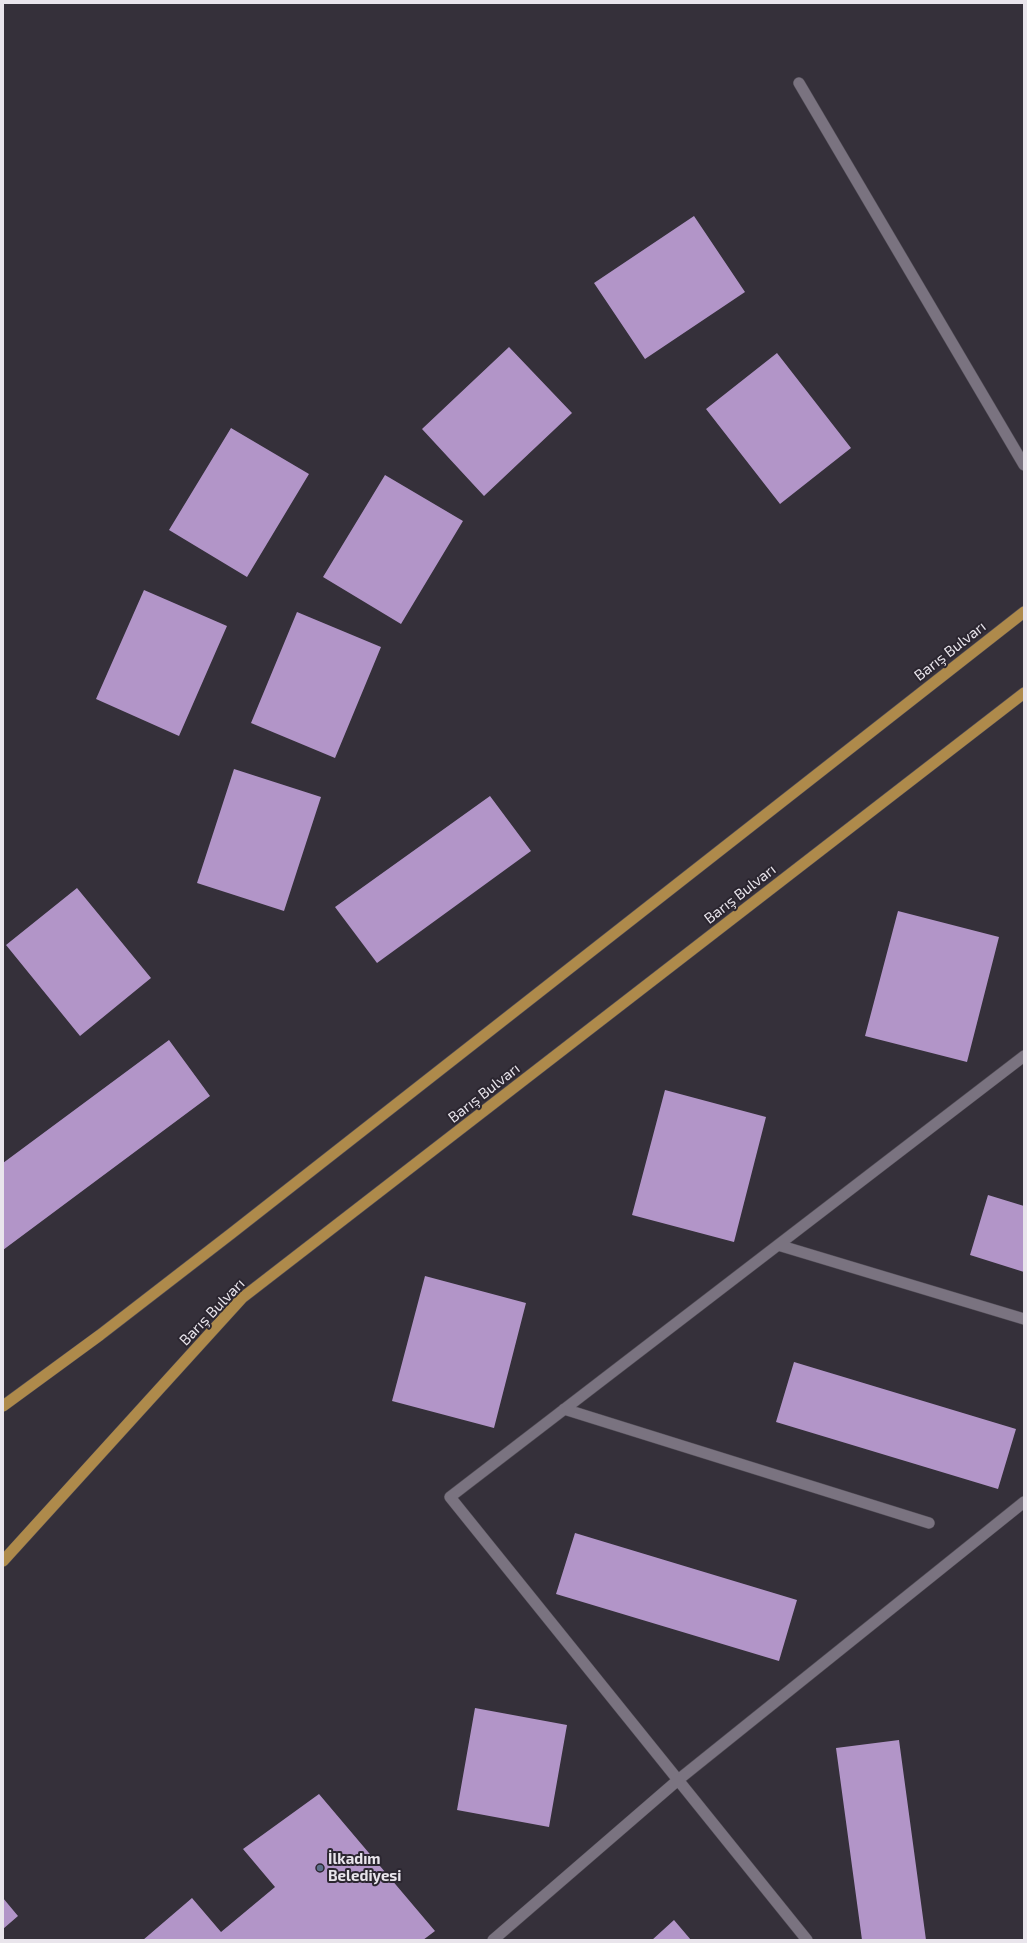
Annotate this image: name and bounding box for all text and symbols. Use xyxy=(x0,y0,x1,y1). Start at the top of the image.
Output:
street label: Barış Bulvarı xyxy=(911,617,989,685)
street label: Barış Bulvarı xyxy=(701,860,779,928)
street label: Barış Bulvarı xyxy=(445,1059,523,1127)
street label: Barış Bulvarı xyxy=(176,1275,248,1349)
place label: İlkadım Belediyesi xyxy=(328,1850,401,1885)
marker: İlkadım Belediyesi xyxy=(315,1863,325,1873)

